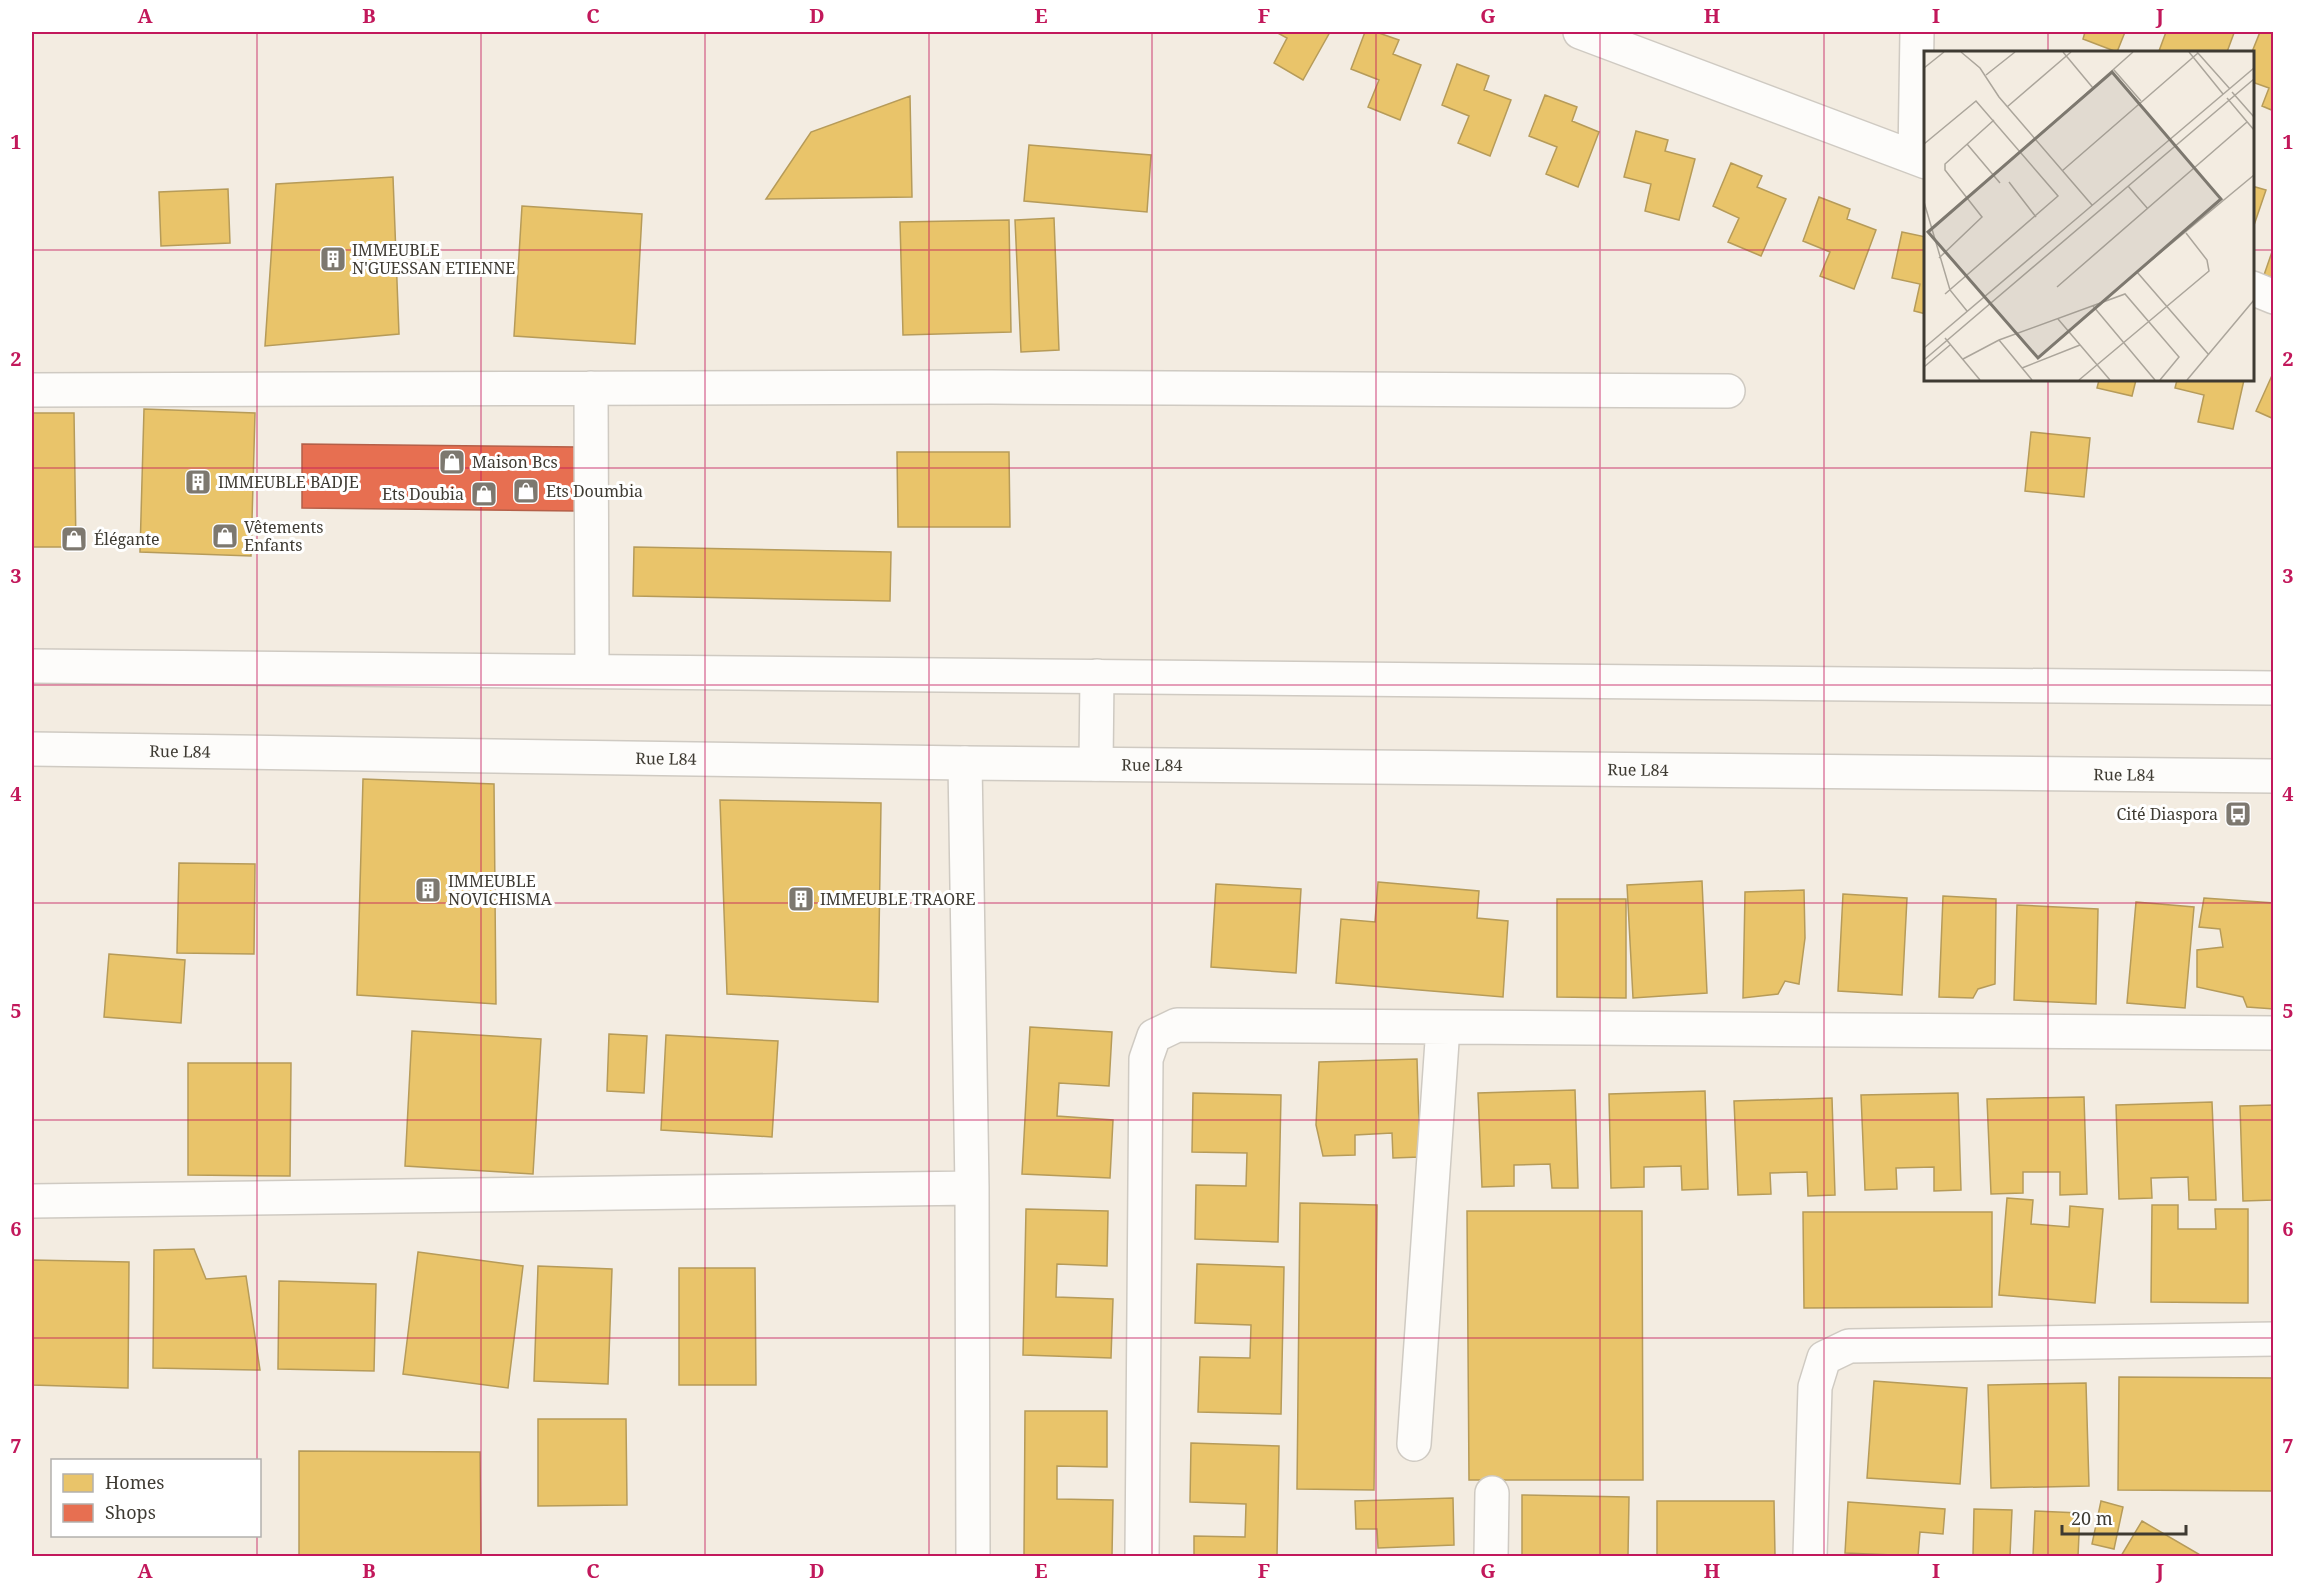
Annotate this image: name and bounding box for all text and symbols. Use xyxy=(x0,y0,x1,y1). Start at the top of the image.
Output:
text: A xyxy=(137,2,153,29)
text: B xyxy=(362,2,376,29)
text: C xyxy=(586,2,600,29)
text: D xyxy=(809,2,825,29)
text: E xyxy=(1034,2,1048,29)
text: F xyxy=(1258,2,1270,29)
text: G xyxy=(1480,2,1496,29)
text: H xyxy=(1704,2,1720,29)
text: I xyxy=(1932,2,1940,29)
text: J xyxy=(2155,2,2164,29)
inset map xyxy=(1924,51,2254,381)
text: 1 xyxy=(10,128,22,155)
text: 1 xyxy=(2282,128,2294,155)
place label: IMMEUBLE N'GUESSAN ETIENNE xyxy=(352,239,515,279)
building icon: IMMEUBLE N'GUESSAN ETIENNE xyxy=(318,244,348,274)
text: 2 xyxy=(10,345,22,372)
text: 2 xyxy=(2282,345,2294,372)
shop icon: Maison Bcs xyxy=(437,447,467,477)
place label: Maison Bcs xyxy=(472,451,558,473)
building icon: IMMEUBLE BADJE xyxy=(183,467,213,497)
place label: IMMEUBLE BADJE xyxy=(218,471,359,493)
shop icon: Ets Doumbia xyxy=(511,476,541,506)
shop icon: Ets Doubia xyxy=(469,479,499,509)
place label: Ets Doumbia xyxy=(546,480,643,502)
place label: Ets Doubia xyxy=(382,483,464,505)
place label: Vêtements Enfants xyxy=(244,516,323,556)
shop icon: Vêtements Enfants xyxy=(210,521,240,551)
shop icon: Élégante xyxy=(59,524,89,554)
place label: Élégante xyxy=(94,528,160,550)
text: 3 xyxy=(10,562,22,589)
text: 3 xyxy=(2282,562,2294,589)
street label: Rue L84 xyxy=(149,740,211,763)
street label: Rue L84 xyxy=(635,747,697,770)
street label: Rue L84 xyxy=(1121,754,1183,776)
street label: Rue L84 xyxy=(1607,758,1669,781)
street label: Rue L84 xyxy=(2093,763,2155,786)
text: 4 xyxy=(10,780,22,807)
text: 4 xyxy=(2282,780,2294,807)
bus stop icon: Cité Diaspora xyxy=(2223,799,2253,829)
place label: Cité Diaspora xyxy=(2116,803,2218,825)
place label: IMMEUBLE NOVICHISMA xyxy=(448,870,553,910)
building icon: IMMEUBLE NOVICHISMA xyxy=(413,875,443,905)
building icon: IMMEUBLE TRAORE xyxy=(786,884,816,914)
place label: IMMEUBLE TRAORE xyxy=(820,888,976,910)
text: 5 xyxy=(10,997,22,1024)
text: 5 xyxy=(2282,997,2294,1024)
text: 6 xyxy=(10,1215,22,1242)
text: 6 xyxy=(2282,1215,2294,1242)
text: 7 xyxy=(10,1432,22,1459)
text: 7 xyxy=(2282,1432,2294,1459)
legend xyxy=(51,1459,261,1537)
text: Homes xyxy=(105,1470,164,1494)
scale bar xyxy=(2062,1498,2186,1536)
text: Shops xyxy=(105,1500,156,1524)
text: 20 m xyxy=(2071,1506,2113,1530)
text: A xyxy=(137,1557,153,1584)
text: B xyxy=(362,1557,376,1584)
text: C xyxy=(586,1557,600,1584)
text: D xyxy=(809,1557,825,1584)
text: E xyxy=(1034,1557,1048,1584)
text: F xyxy=(1258,1557,1270,1584)
text: G xyxy=(1480,1557,1496,1584)
text: H xyxy=(1704,1557,1720,1584)
text: I xyxy=(1932,1557,1940,1584)
text: J xyxy=(2155,1557,2164,1584)

